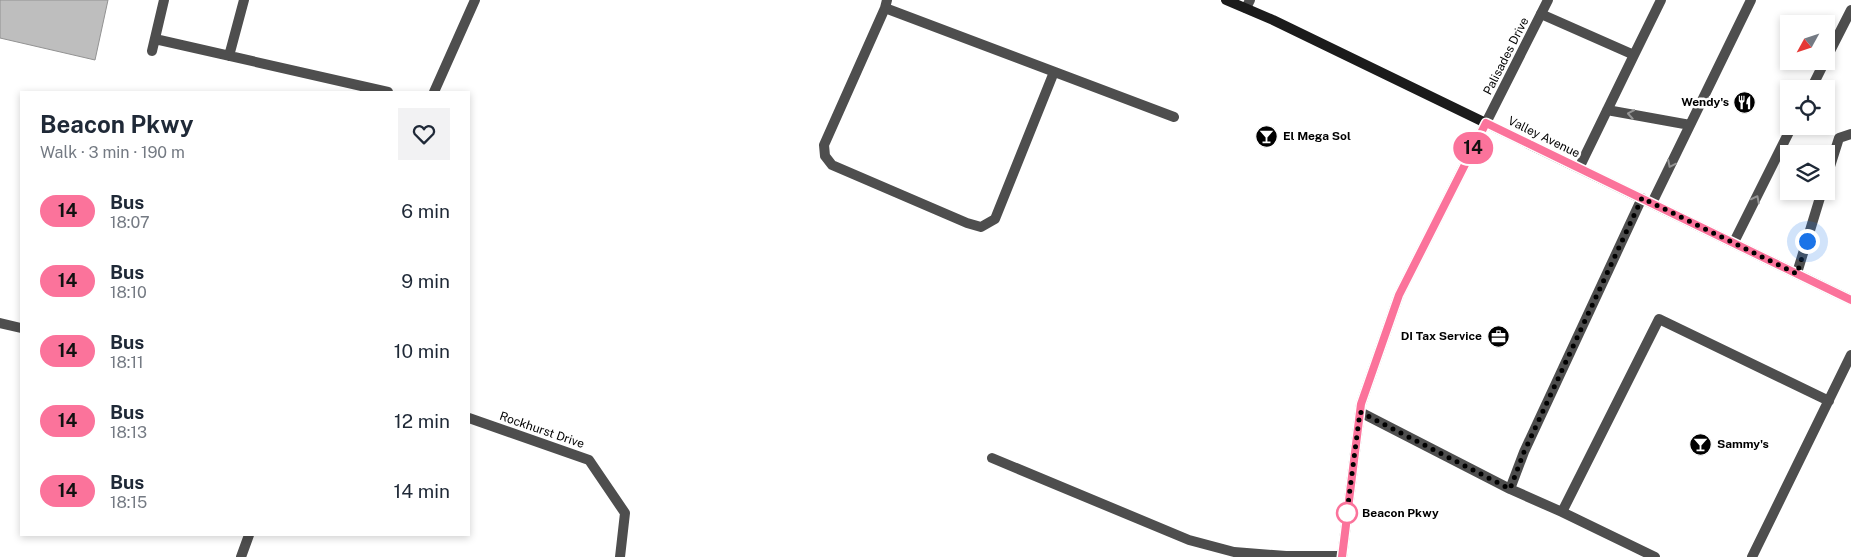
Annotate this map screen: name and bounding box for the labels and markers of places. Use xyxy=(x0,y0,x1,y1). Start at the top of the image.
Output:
restaurant icon: Wendy's xyxy=(1733,90,1757,114)
place label: Wendy's xyxy=(1681,95,1729,109)
bar icon: El Mega Sol xyxy=(1255,124,1279,148)
place label: El Mega Sol xyxy=(1283,129,1351,143)
office icon: DI Tax Service xyxy=(1486,324,1510,348)
place label: DI Tax Service xyxy=(1401,329,1482,343)
bar icon: Sammy's xyxy=(1689,432,1713,456)
place label: Sammy's xyxy=(1717,437,1769,451)
marker: Beacon Pkwy xyxy=(1336,502,1358,524)
place label: Beacon Pkwy xyxy=(1362,506,1439,520)

